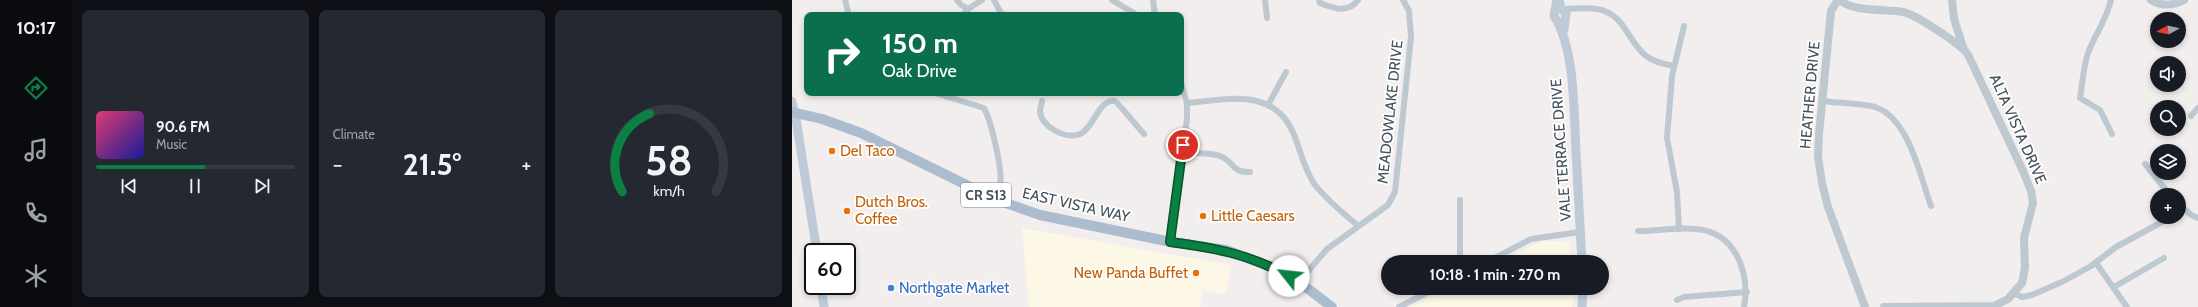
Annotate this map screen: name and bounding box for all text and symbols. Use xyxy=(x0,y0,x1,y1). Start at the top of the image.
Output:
north arrow xyxy=(2150,12,2186,48)
map controls xyxy=(2150,12,2186,224)
text: 10:17 xyxy=(16,17,56,39)
text: 150 m xyxy=(882,26,958,60)
icon: right xyxy=(816,28,868,80)
street label: MEADOWLAKE DRIVE xyxy=(1374,39,1406,185)
street label: HEATHER DRIVE xyxy=(1796,40,1824,150)
button: sound xyxy=(2150,56,2186,92)
text: Oak Drive xyxy=(882,60,957,82)
street label: ALTA VISTA DRIVE xyxy=(1986,71,2050,187)
icon: directions xyxy=(22,74,50,102)
street label: VALE TERRACE DRIVE xyxy=(1547,78,1575,222)
button: search xyxy=(2150,100,2186,136)
text: 90.6 FM xyxy=(156,118,210,136)
text: Climate xyxy=(333,126,375,142)
pin xyxy=(1166,128,1200,162)
text: 58 xyxy=(645,134,692,184)
icon: arrive xyxy=(1172,134,1194,156)
icon: music xyxy=(22,136,50,164)
text: Music xyxy=(156,136,187,152)
place label: Del Taco xyxy=(840,142,895,160)
button: layers xyxy=(2150,144,2186,180)
text: 21.5° xyxy=(403,146,461,183)
marker: Del Taco xyxy=(827,146,837,156)
text: − xyxy=(333,151,342,178)
text: + xyxy=(522,151,531,178)
icon: previous xyxy=(118,175,140,197)
icon: pause xyxy=(184,175,206,197)
icon: next xyxy=(251,175,273,197)
text: km/h xyxy=(653,181,684,199)
road number: CR S13 xyxy=(961,183,1011,207)
street label: EAST VISTA WAY xyxy=(1021,184,1132,226)
button: + xyxy=(2150,188,2186,224)
place label: Dutch Bros. Coffee xyxy=(855,193,928,228)
icon: phone xyxy=(22,199,50,227)
marker: Dutch Bros. Coffee xyxy=(842,206,852,216)
place label: Little Caesars xyxy=(1211,207,1295,225)
marker: Little Caesars xyxy=(1198,211,1208,221)
speed limit sign: 60 xyxy=(804,243,856,295)
position arrow xyxy=(1268,255,1310,297)
icon: climate xyxy=(22,262,50,290)
place label: New Panda Buffet xyxy=(1074,264,1188,282)
text: 10:18 · 1 min · 270 m xyxy=(1430,266,1560,284)
marker: New Panda Buffet xyxy=(1191,268,1201,278)
place label: Northgate Market xyxy=(899,279,1009,297)
marker: Northgate Market xyxy=(886,283,896,293)

